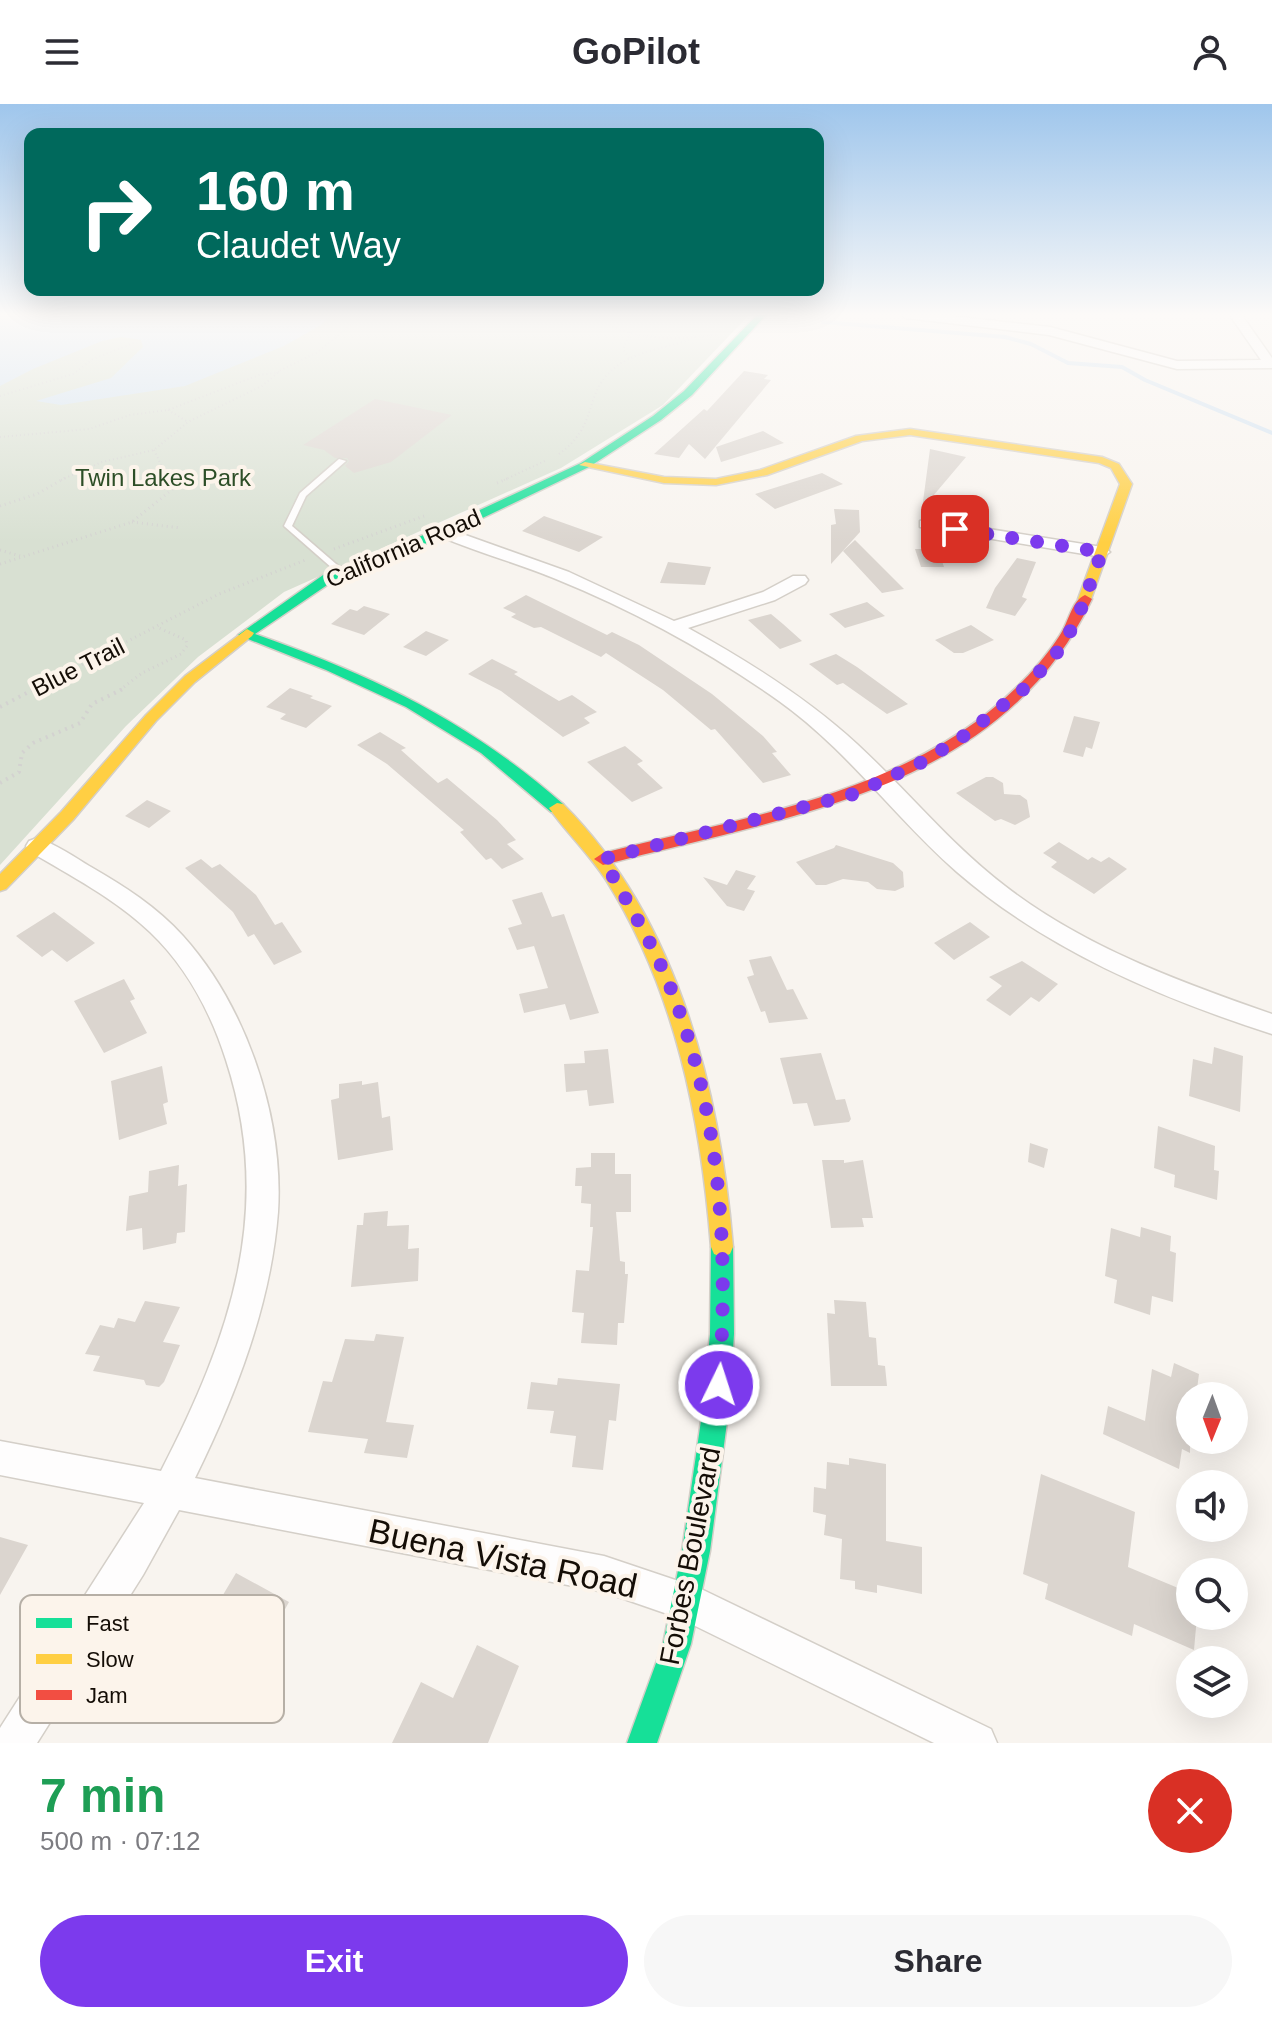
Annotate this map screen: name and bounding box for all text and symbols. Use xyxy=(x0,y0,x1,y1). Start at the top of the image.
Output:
icon: menu xyxy=(40,30,84,74)
icon: person xyxy=(1188,30,1232,74)
text: GoPilot xyxy=(572,31,700,72)
text: 160 m xyxy=(196,159,355,222)
icon: right xyxy=(64,160,168,264)
text: Claudet Way xyxy=(196,225,401,266)
park label: Twin Lakes Park xyxy=(75,464,252,491)
pin xyxy=(921,495,989,563)
street label: California Road xyxy=(322,503,484,593)
icon: arrive xyxy=(933,507,977,551)
street label: Blue Trail xyxy=(27,632,129,702)
position arrow xyxy=(677,1343,761,1427)
north arrow xyxy=(1176,1382,1248,1454)
map controls xyxy=(1176,1382,1248,1718)
street label: Forbes Boulevard xyxy=(654,1445,726,1667)
button: sound xyxy=(1176,1470,1248,1542)
street label: Buena Vista Road xyxy=(365,1511,641,1605)
button: search xyxy=(1176,1558,1248,1630)
legend xyxy=(20,1595,284,1723)
text: Fast xyxy=(86,1611,129,1636)
button: layers xyxy=(1176,1646,1248,1718)
text: Slow xyxy=(86,1647,134,1672)
text: Jam xyxy=(86,1683,128,1708)
text: 7 min xyxy=(40,1769,165,1822)
button: close xyxy=(1148,1769,1232,1853)
text: 500 m · 07:12 xyxy=(40,1826,200,1856)
button: Exit xyxy=(40,1915,628,2007)
button: Share xyxy=(644,1915,1232,2007)

